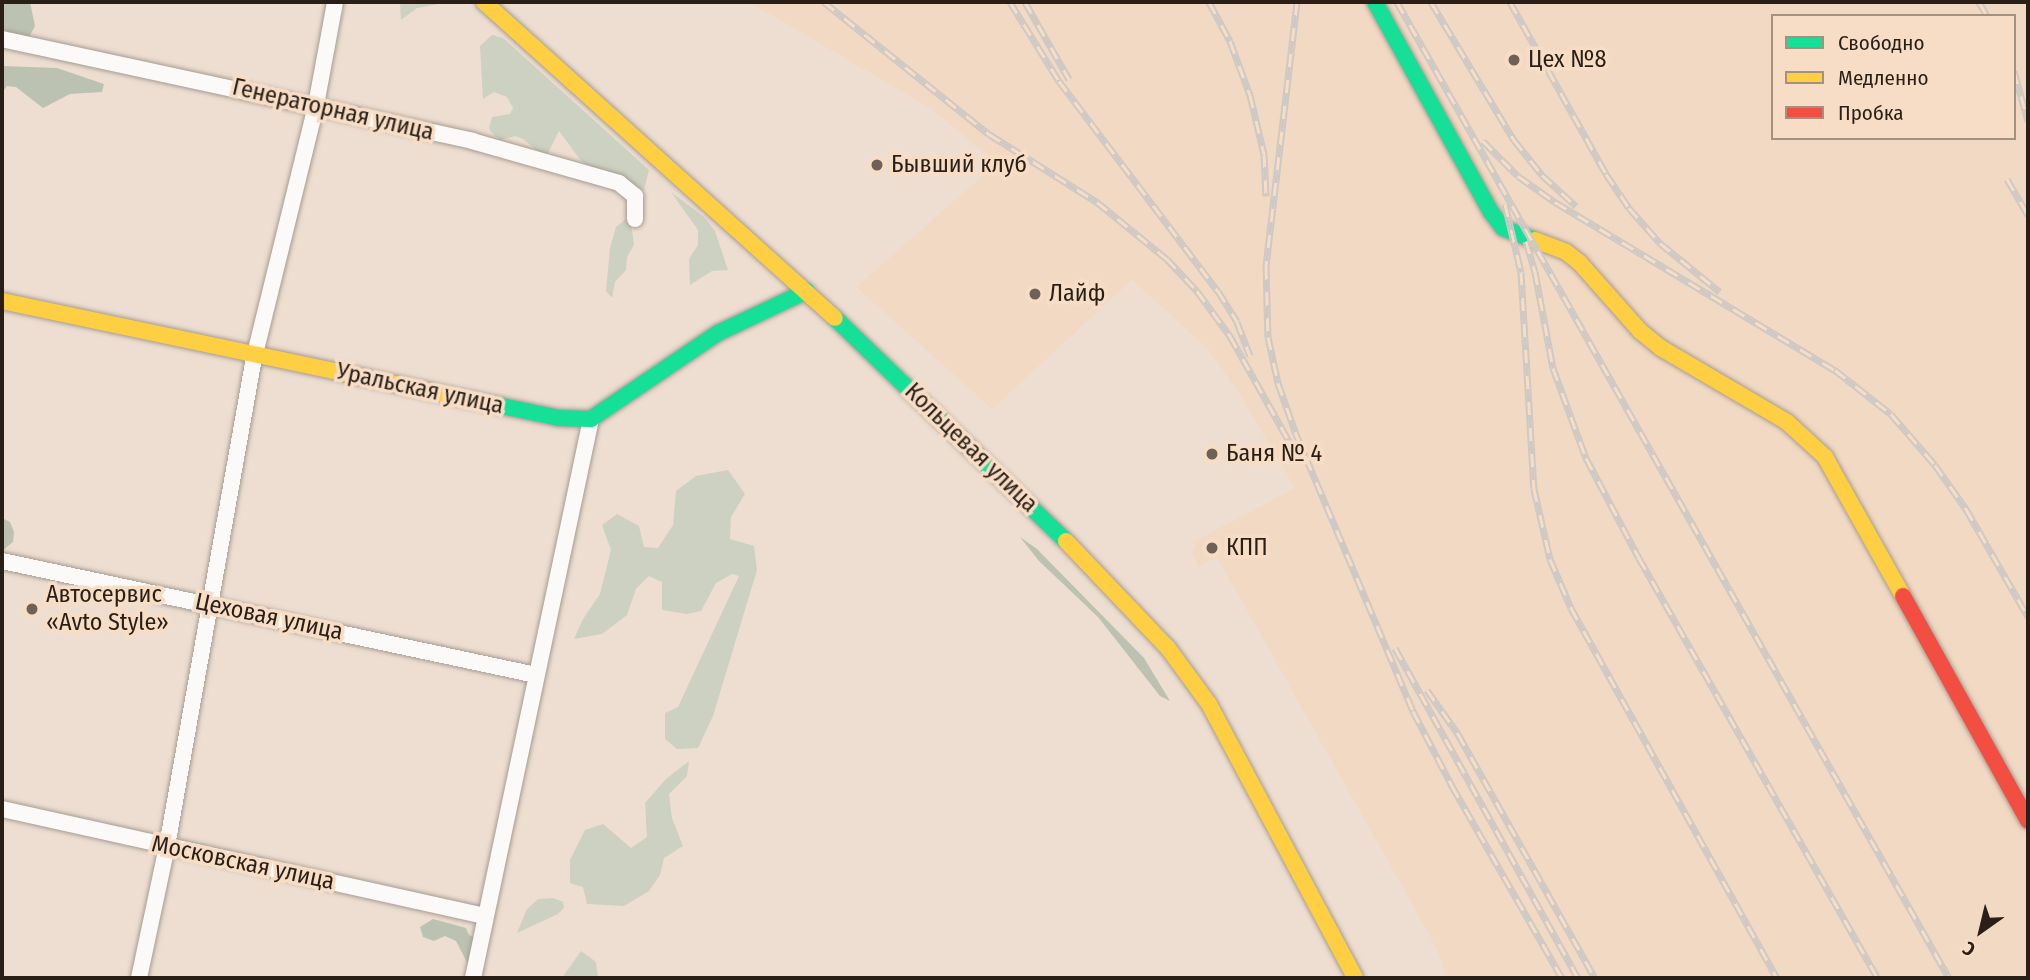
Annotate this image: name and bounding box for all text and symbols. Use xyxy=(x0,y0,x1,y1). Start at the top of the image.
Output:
legend xyxy=(1771,14,2016,140)
text: Свободно xyxy=(1838,30,1924,56)
place label: Цех №8 xyxy=(1528,46,1606,74)
marker: Цех №8 xyxy=(1506,52,1522,68)
text: Медленно xyxy=(1838,65,1928,91)
street label: Генераторная улица xyxy=(230,73,436,147)
text: Пробка xyxy=(1838,100,1904,126)
place label: Бывший клуб xyxy=(891,151,1027,179)
marker: Бывший клуб xyxy=(869,157,885,173)
place label: Лайф xyxy=(1049,280,1105,308)
marker: Лайф xyxy=(1027,286,1043,302)
street label: Уральская улица xyxy=(334,357,506,421)
street label: Кольцевая улица xyxy=(898,377,1044,519)
place label: Баня № 4 xyxy=(1226,440,1322,468)
marker: Баня № 4 xyxy=(1204,446,1220,462)
place label: КПП xyxy=(1226,534,1268,562)
marker: КПП xyxy=(1204,540,1220,556)
place label: Автосервис «Avto Style» xyxy=(46,581,169,637)
street label: Цеховая улица xyxy=(193,587,345,647)
marker: Автосервис «Avto Style» xyxy=(24,601,40,617)
street label: Московская улица xyxy=(149,830,337,896)
north arrow xyxy=(1946,896,2016,966)
text: С xyxy=(1958,937,1980,961)

